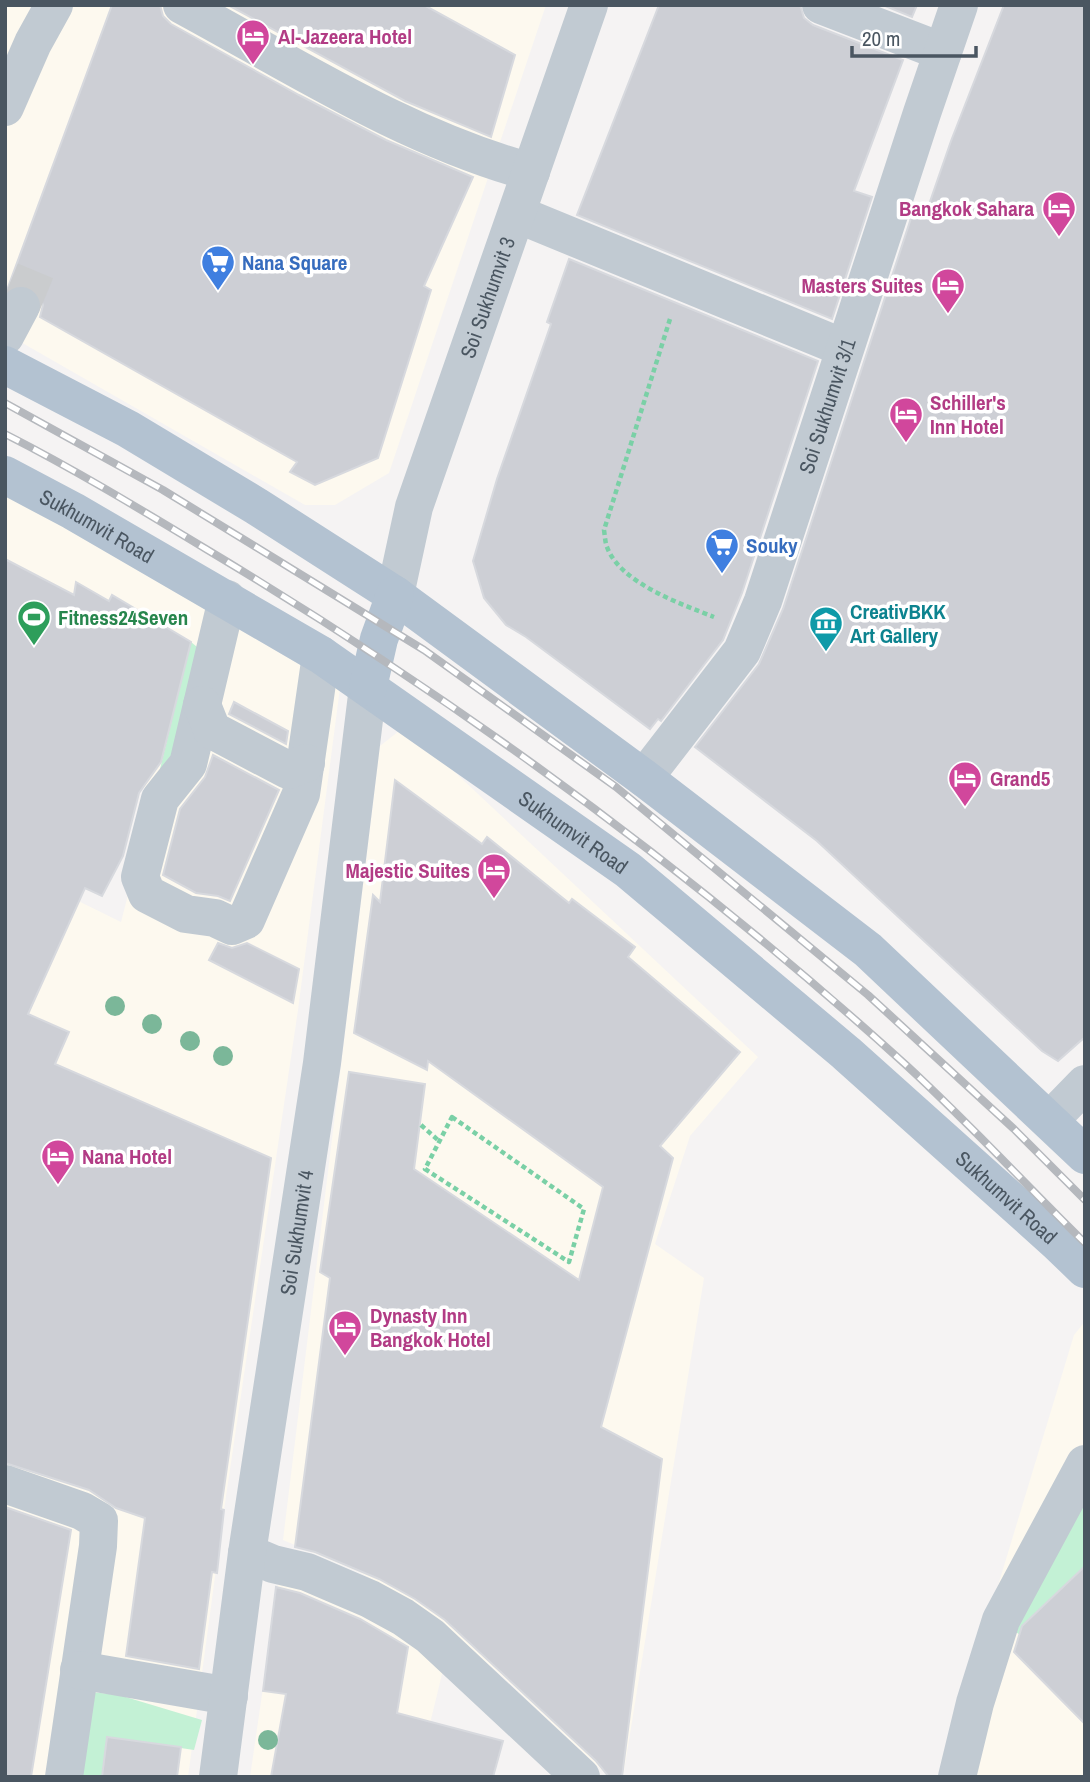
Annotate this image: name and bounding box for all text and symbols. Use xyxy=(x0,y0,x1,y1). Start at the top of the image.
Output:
scale bar xyxy=(852,14,976,58)
hotel icon: Al-Jazeera Hotel xyxy=(234,17,272,66)
place label: Al-Jazeera Hotel xyxy=(278,22,412,51)
text: 20 m xyxy=(862,24,900,53)
hotel icon: Bangkok Sahara xyxy=(1040,189,1078,238)
place label: Bangkok Sahara xyxy=(899,194,1034,223)
street label: Soi Sukhumvit 3 xyxy=(453,233,522,362)
supermarket icon: Nana Square xyxy=(199,243,237,292)
place label: Nana Square xyxy=(242,248,347,277)
hotel icon: Masters Suites xyxy=(929,266,967,315)
place label: Masters Suites xyxy=(801,271,923,300)
street label: Soi Sukhumvit 3/1 xyxy=(791,334,862,477)
place label: Schiller's Inn Hotel xyxy=(930,388,1006,441)
hotel icon: Schiller's Inn Hotel xyxy=(887,395,925,444)
street label: Sukhumvit Road xyxy=(35,482,160,570)
supermarket icon: Souky xyxy=(703,526,741,575)
place label: Souky xyxy=(746,531,798,560)
place label: CreativBKK Art Gallery xyxy=(850,597,946,650)
sports icon: Fitness24Seven xyxy=(15,598,53,647)
place label: Fitness24Seven xyxy=(58,603,188,632)
museum icon: CreativBKK Art Gallery xyxy=(807,604,845,653)
hotel icon: Grand5 xyxy=(946,759,984,808)
place label: Grand5 xyxy=(990,764,1051,793)
street label: Sukhumvit Road xyxy=(513,783,634,880)
hotel icon: Majestic Suites xyxy=(475,851,513,900)
place label: Majestic Suites xyxy=(346,856,470,885)
hotel icon: Nana Hotel xyxy=(39,1137,77,1186)
place label: Nana Hotel xyxy=(82,1142,172,1171)
street label: Sukhumvit Road xyxy=(950,1144,1064,1250)
street label: Soi Sukhumvit 4 xyxy=(272,1167,320,1297)
place label: Dynasty Inn Bangkok Hotel xyxy=(370,1301,491,1354)
hotel icon: Dynasty Inn Bangkok Hotel xyxy=(326,1308,364,1357)

